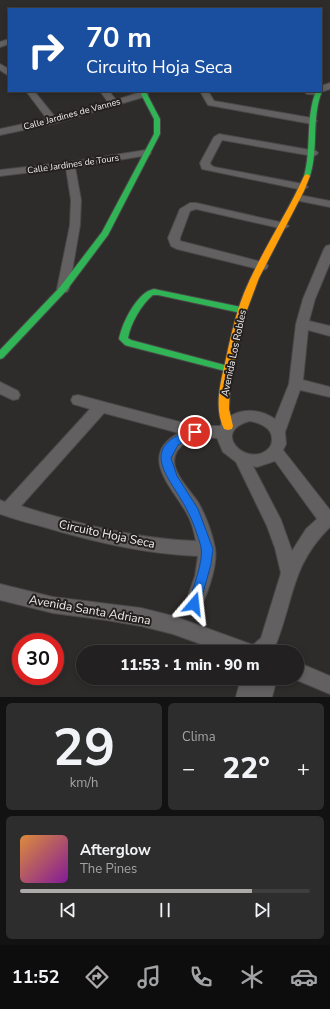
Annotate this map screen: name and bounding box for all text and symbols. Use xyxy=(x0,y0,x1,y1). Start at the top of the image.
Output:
text: 70 m xyxy=(86,19,152,57)
icon: right xyxy=(20,24,72,76)
text: Circuito Hoja Seca xyxy=(86,55,233,79)
street label: Calle Jardines de Vannes xyxy=(22,95,122,133)
street label: Calle Jardines de Tours xyxy=(26,152,120,176)
street label: Avenida Los Robles xyxy=(218,308,250,398)
pin xyxy=(178,415,212,449)
icon: arrive xyxy=(184,421,206,443)
street label: Circuito Hoja Seca xyxy=(58,516,156,552)
position arrow xyxy=(173,583,215,625)
street label: Avenida Santa Adriana xyxy=(28,591,152,629)
speed limit sign: 30 xyxy=(12,633,64,685)
text: 11:53 · 1 min · 90 m xyxy=(120,655,260,675)
text: 29 xyxy=(53,712,115,783)
text: Clima xyxy=(182,728,216,746)
text: 22° xyxy=(222,748,270,789)
text: − xyxy=(182,754,195,784)
text: + xyxy=(297,754,310,784)
text: km/h xyxy=(70,774,98,792)
text: Afterglow xyxy=(80,840,151,860)
text: The Pines xyxy=(80,860,137,878)
icon: previous xyxy=(57,899,79,921)
icon: pause xyxy=(154,899,176,921)
icon: next xyxy=(251,899,273,921)
icon: directions xyxy=(83,963,111,991)
icon: music xyxy=(135,963,163,991)
icon: phone xyxy=(187,963,215,991)
icon: climate xyxy=(238,963,266,991)
icon: car xyxy=(290,963,318,991)
text: 11:52 xyxy=(12,965,60,989)

